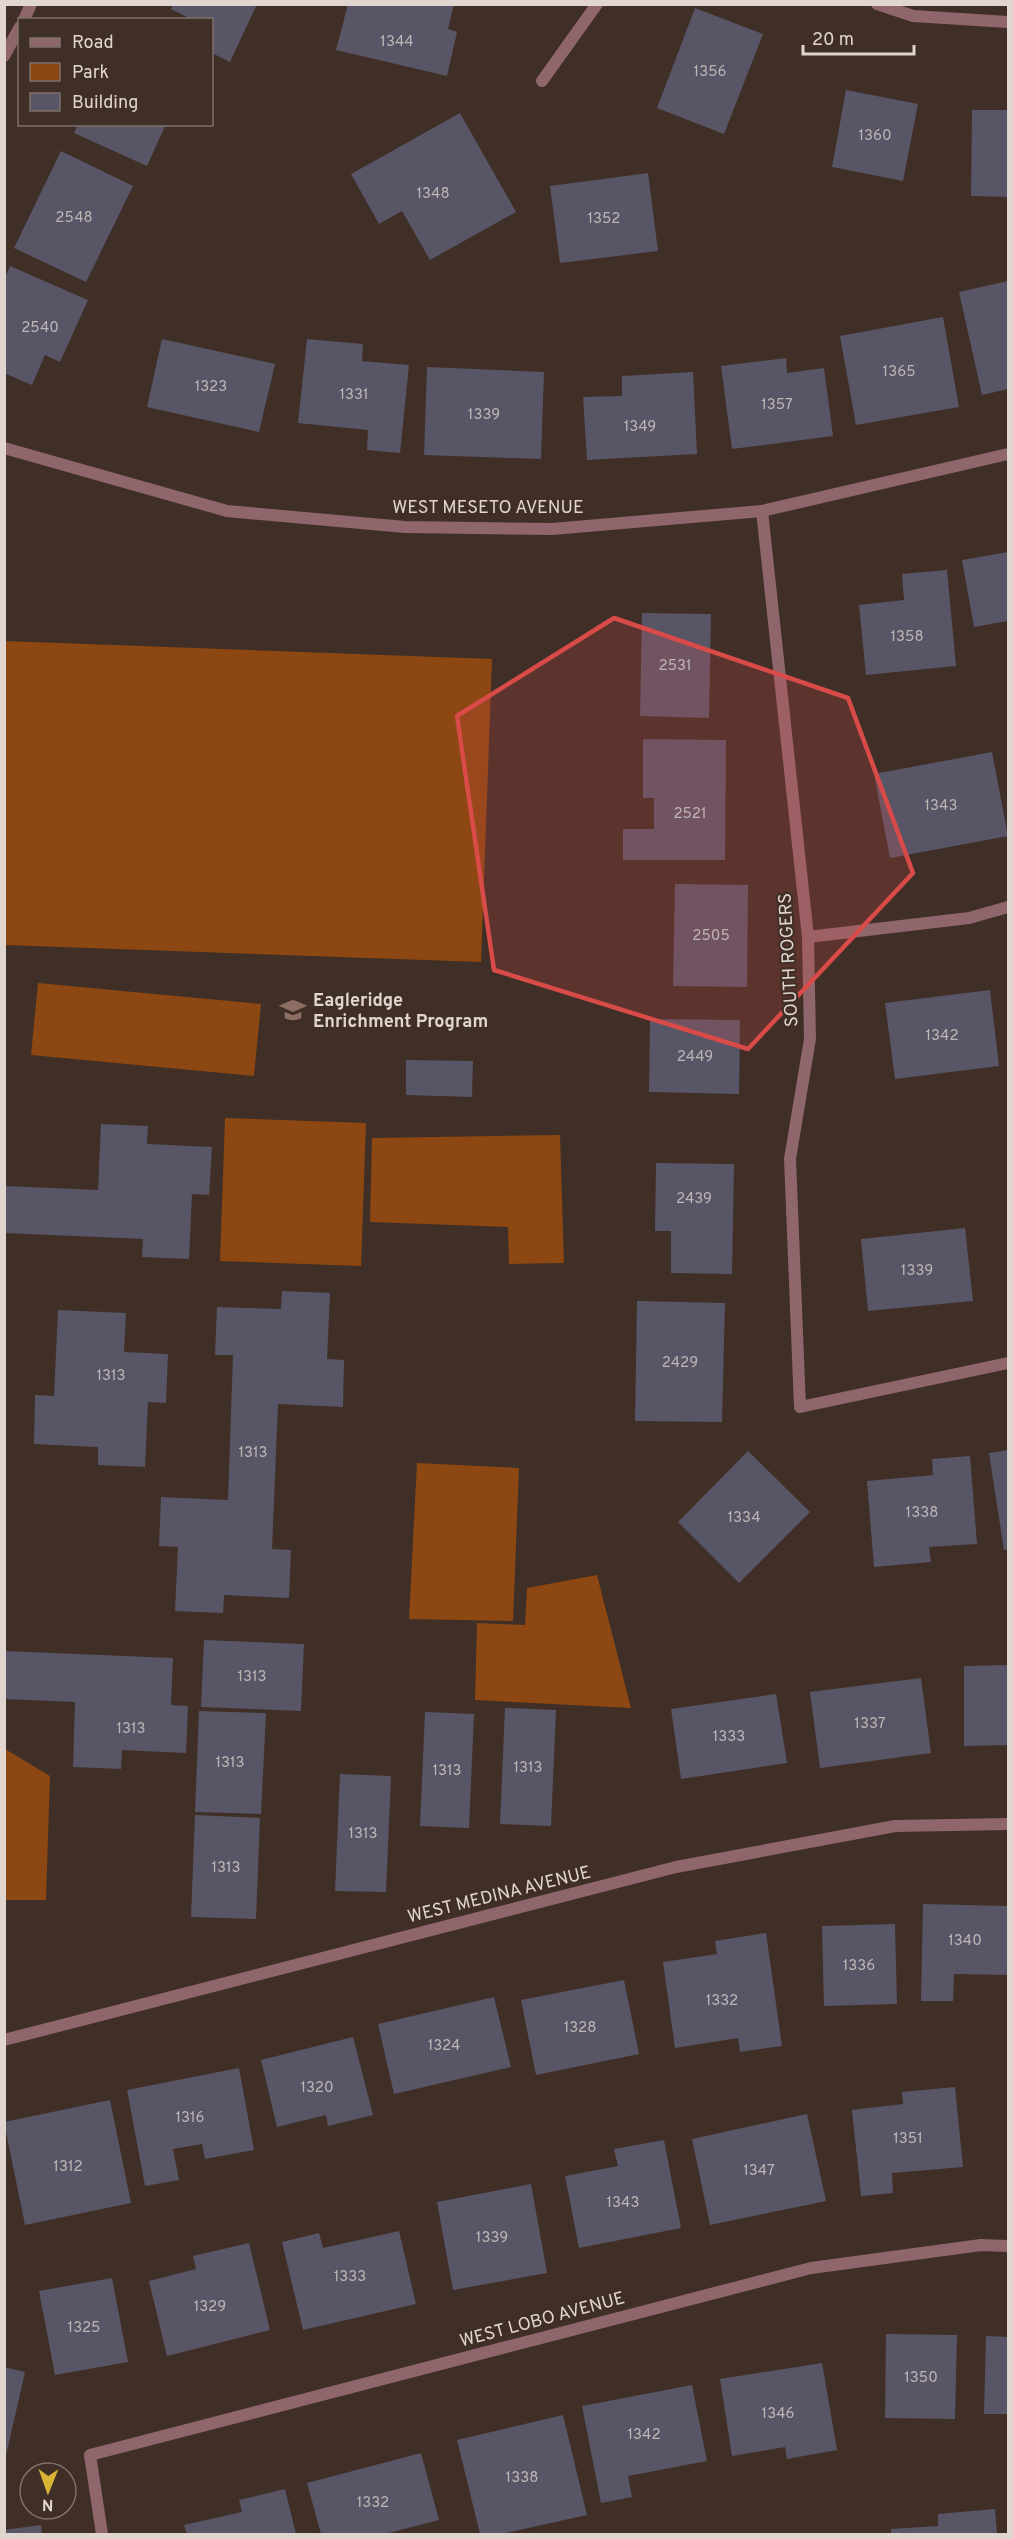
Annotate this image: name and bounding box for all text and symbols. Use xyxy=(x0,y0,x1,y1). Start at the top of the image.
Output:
legend xyxy=(18,18,213,126)
scale bar xyxy=(803,18,914,56)
text: 20 m xyxy=(812,29,854,52)
text: Road xyxy=(72,32,114,55)
house number: 1344 xyxy=(380,33,414,52)
text: Park xyxy=(72,62,109,85)
house number: 1356 xyxy=(694,63,726,82)
text: Building xyxy=(72,92,138,115)
house number: 1360 xyxy=(858,127,892,146)
house number: 1348 xyxy=(416,185,450,204)
house number: 2548 xyxy=(55,209,93,228)
house number: 1352 xyxy=(587,210,621,229)
house number: 2540 xyxy=(21,319,59,338)
house number: 1365 xyxy=(883,363,915,382)
house number: 1323 xyxy=(195,378,227,397)
house number: 1331 xyxy=(339,386,369,405)
house number: 1357 xyxy=(761,396,793,415)
house number: 1339 xyxy=(468,406,500,425)
house number: 1349 xyxy=(624,418,656,437)
street label: WEST MESETO AVENUE xyxy=(392,497,584,520)
house number: 1358 xyxy=(890,628,924,647)
house number: 2531 xyxy=(658,657,692,676)
house number: 1343 xyxy=(925,797,957,816)
house number: 2521 xyxy=(673,805,707,824)
street label: SOUTH ROGERS xyxy=(775,892,804,1028)
house number: 2505 xyxy=(692,927,730,946)
place label: Eagleridge Enrichment Program xyxy=(313,990,488,1034)
school or university icon: Eagleridge Enrichment Program xyxy=(278,995,308,1025)
house number: 1342 xyxy=(925,1027,959,1046)
house number: 2449 xyxy=(677,1048,713,1067)
house number: 2439 xyxy=(676,1190,712,1209)
house number: 1339 xyxy=(901,1262,933,1281)
house number: 2429 xyxy=(662,1354,698,1373)
house number: 1313 xyxy=(96,1367,126,1386)
house number: 1313 xyxy=(238,1444,268,1463)
house number: 1338 xyxy=(906,1504,938,1523)
house number: 1334 xyxy=(728,1509,760,1528)
house number: 1313 xyxy=(237,1668,267,1687)
house number: 1337 xyxy=(854,1715,886,1734)
house number: 1313 xyxy=(116,1720,146,1739)
house number: 1333 xyxy=(713,1728,745,1747)
house number: 1313 xyxy=(215,1754,245,1773)
house number: 1313 xyxy=(513,1759,543,1778)
house number: 1313 xyxy=(432,1762,462,1781)
house number: 1313 xyxy=(348,1825,378,1844)
house number: 1313 xyxy=(211,1859,241,1878)
street label: WEST MEDINA AVENUE xyxy=(405,1862,593,1929)
house number: 1340 xyxy=(948,1932,982,1951)
house number: 1336 xyxy=(843,1957,875,1976)
house number: 1332 xyxy=(706,1992,738,2011)
house number: 1328 xyxy=(564,2019,596,2038)
house number: 1324 xyxy=(428,2037,460,2056)
house number: 1320 xyxy=(300,2079,334,2098)
house number: 1316 xyxy=(175,2109,205,2128)
house number: 1351 xyxy=(893,2130,923,2149)
house number: 1312 xyxy=(53,2158,83,2177)
house number: 1347 xyxy=(743,2162,775,2181)
house number: 1343 xyxy=(607,2194,639,2213)
house number: 1339 xyxy=(476,2229,508,2248)
house number: 1333 xyxy=(334,2268,366,2287)
street label: WEST LOBO AVENUE xyxy=(457,2287,628,2354)
house number: 1329 xyxy=(194,2298,226,2317)
house number: 1325 xyxy=(68,2319,100,2338)
house number: 1350 xyxy=(904,2369,938,2388)
house number: 1346 xyxy=(762,2405,794,2424)
house number: 1342 xyxy=(627,2426,661,2445)
north arrow xyxy=(18,2461,78,2521)
house number: 1338 xyxy=(506,2469,538,2488)
text: N xyxy=(42,2494,54,2514)
house number: 1332 xyxy=(357,2494,389,2513)

